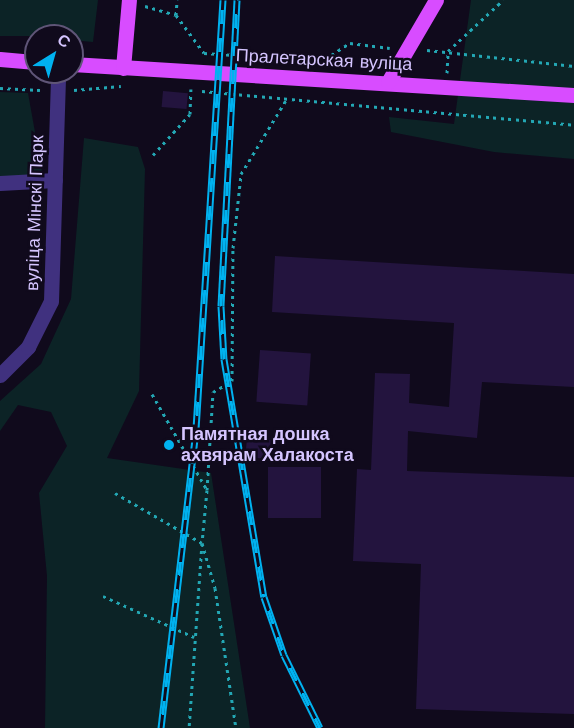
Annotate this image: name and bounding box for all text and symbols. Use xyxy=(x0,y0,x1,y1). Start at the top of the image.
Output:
north arrow xyxy=(24,24,84,84)
text: С xyxy=(54,30,74,52)
street label: Пралетарская вуліца xyxy=(235,45,413,75)
street label: вуліца Мінскі Парк xyxy=(21,135,49,291)
place label: Памятная дошка ахвярам Халакоста xyxy=(181,424,354,466)
marker: Памятная дошка ахвярам Халакоста xyxy=(162,438,176,452)

